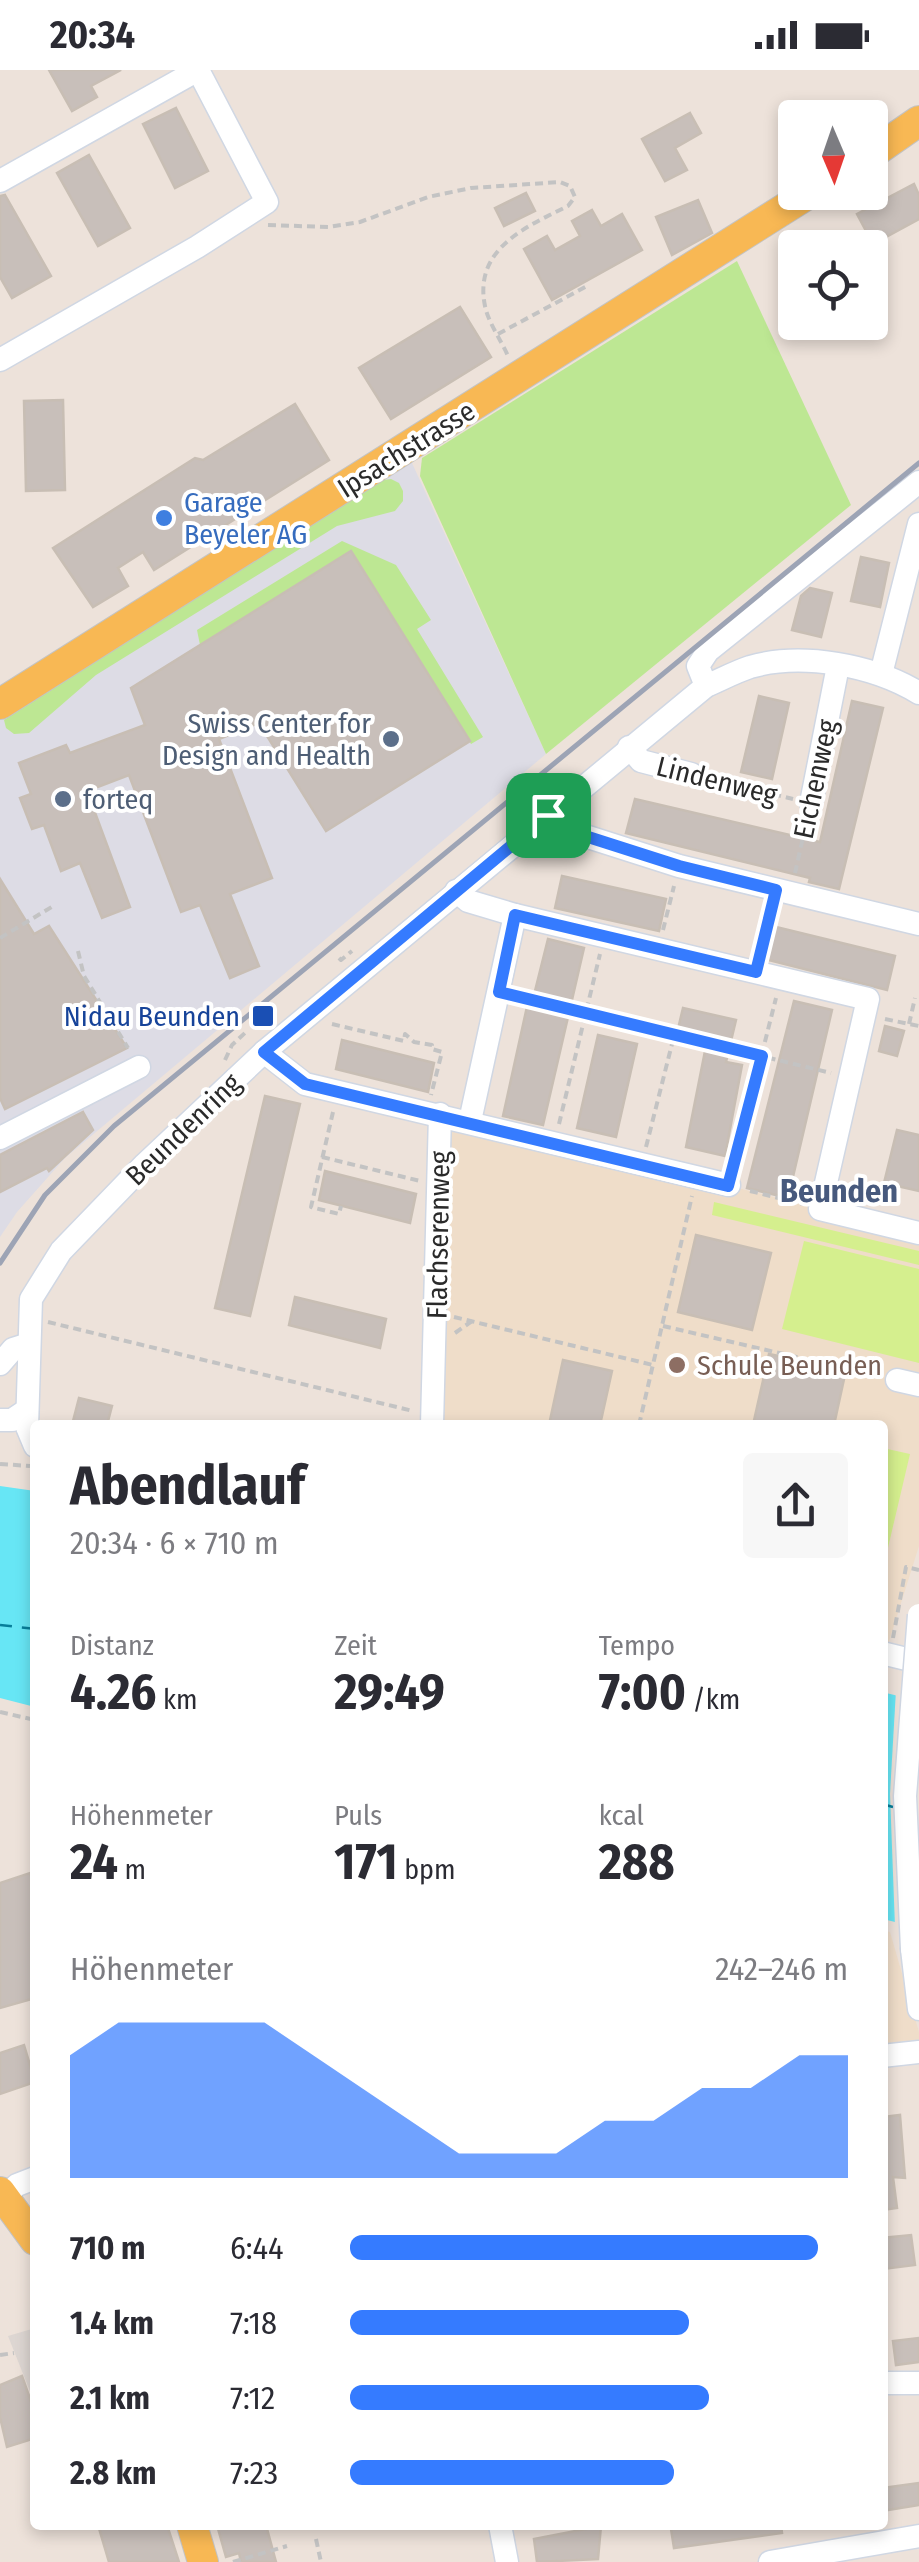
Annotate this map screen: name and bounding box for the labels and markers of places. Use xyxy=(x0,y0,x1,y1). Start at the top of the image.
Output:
place label: Garage Beyeler AG xyxy=(184,486,307,551)
marker: Garage Beyeler AG xyxy=(153,507,175,529)
place label: Swiss Center for Design and Health xyxy=(162,707,371,772)
marker: Swiss Center for Design and Health xyxy=(380,728,402,750)
pin xyxy=(506,773,591,858)
place label: forteq xyxy=(83,783,153,816)
marker: forteq xyxy=(52,788,74,810)
place label: Nidau Beunden xyxy=(64,1000,240,1033)
marker: Nidau Beunden xyxy=(250,1003,276,1029)
place label: Schule Beunden xyxy=(697,1349,882,1382)
marker: Schule Beunden xyxy=(666,1354,688,1376)

